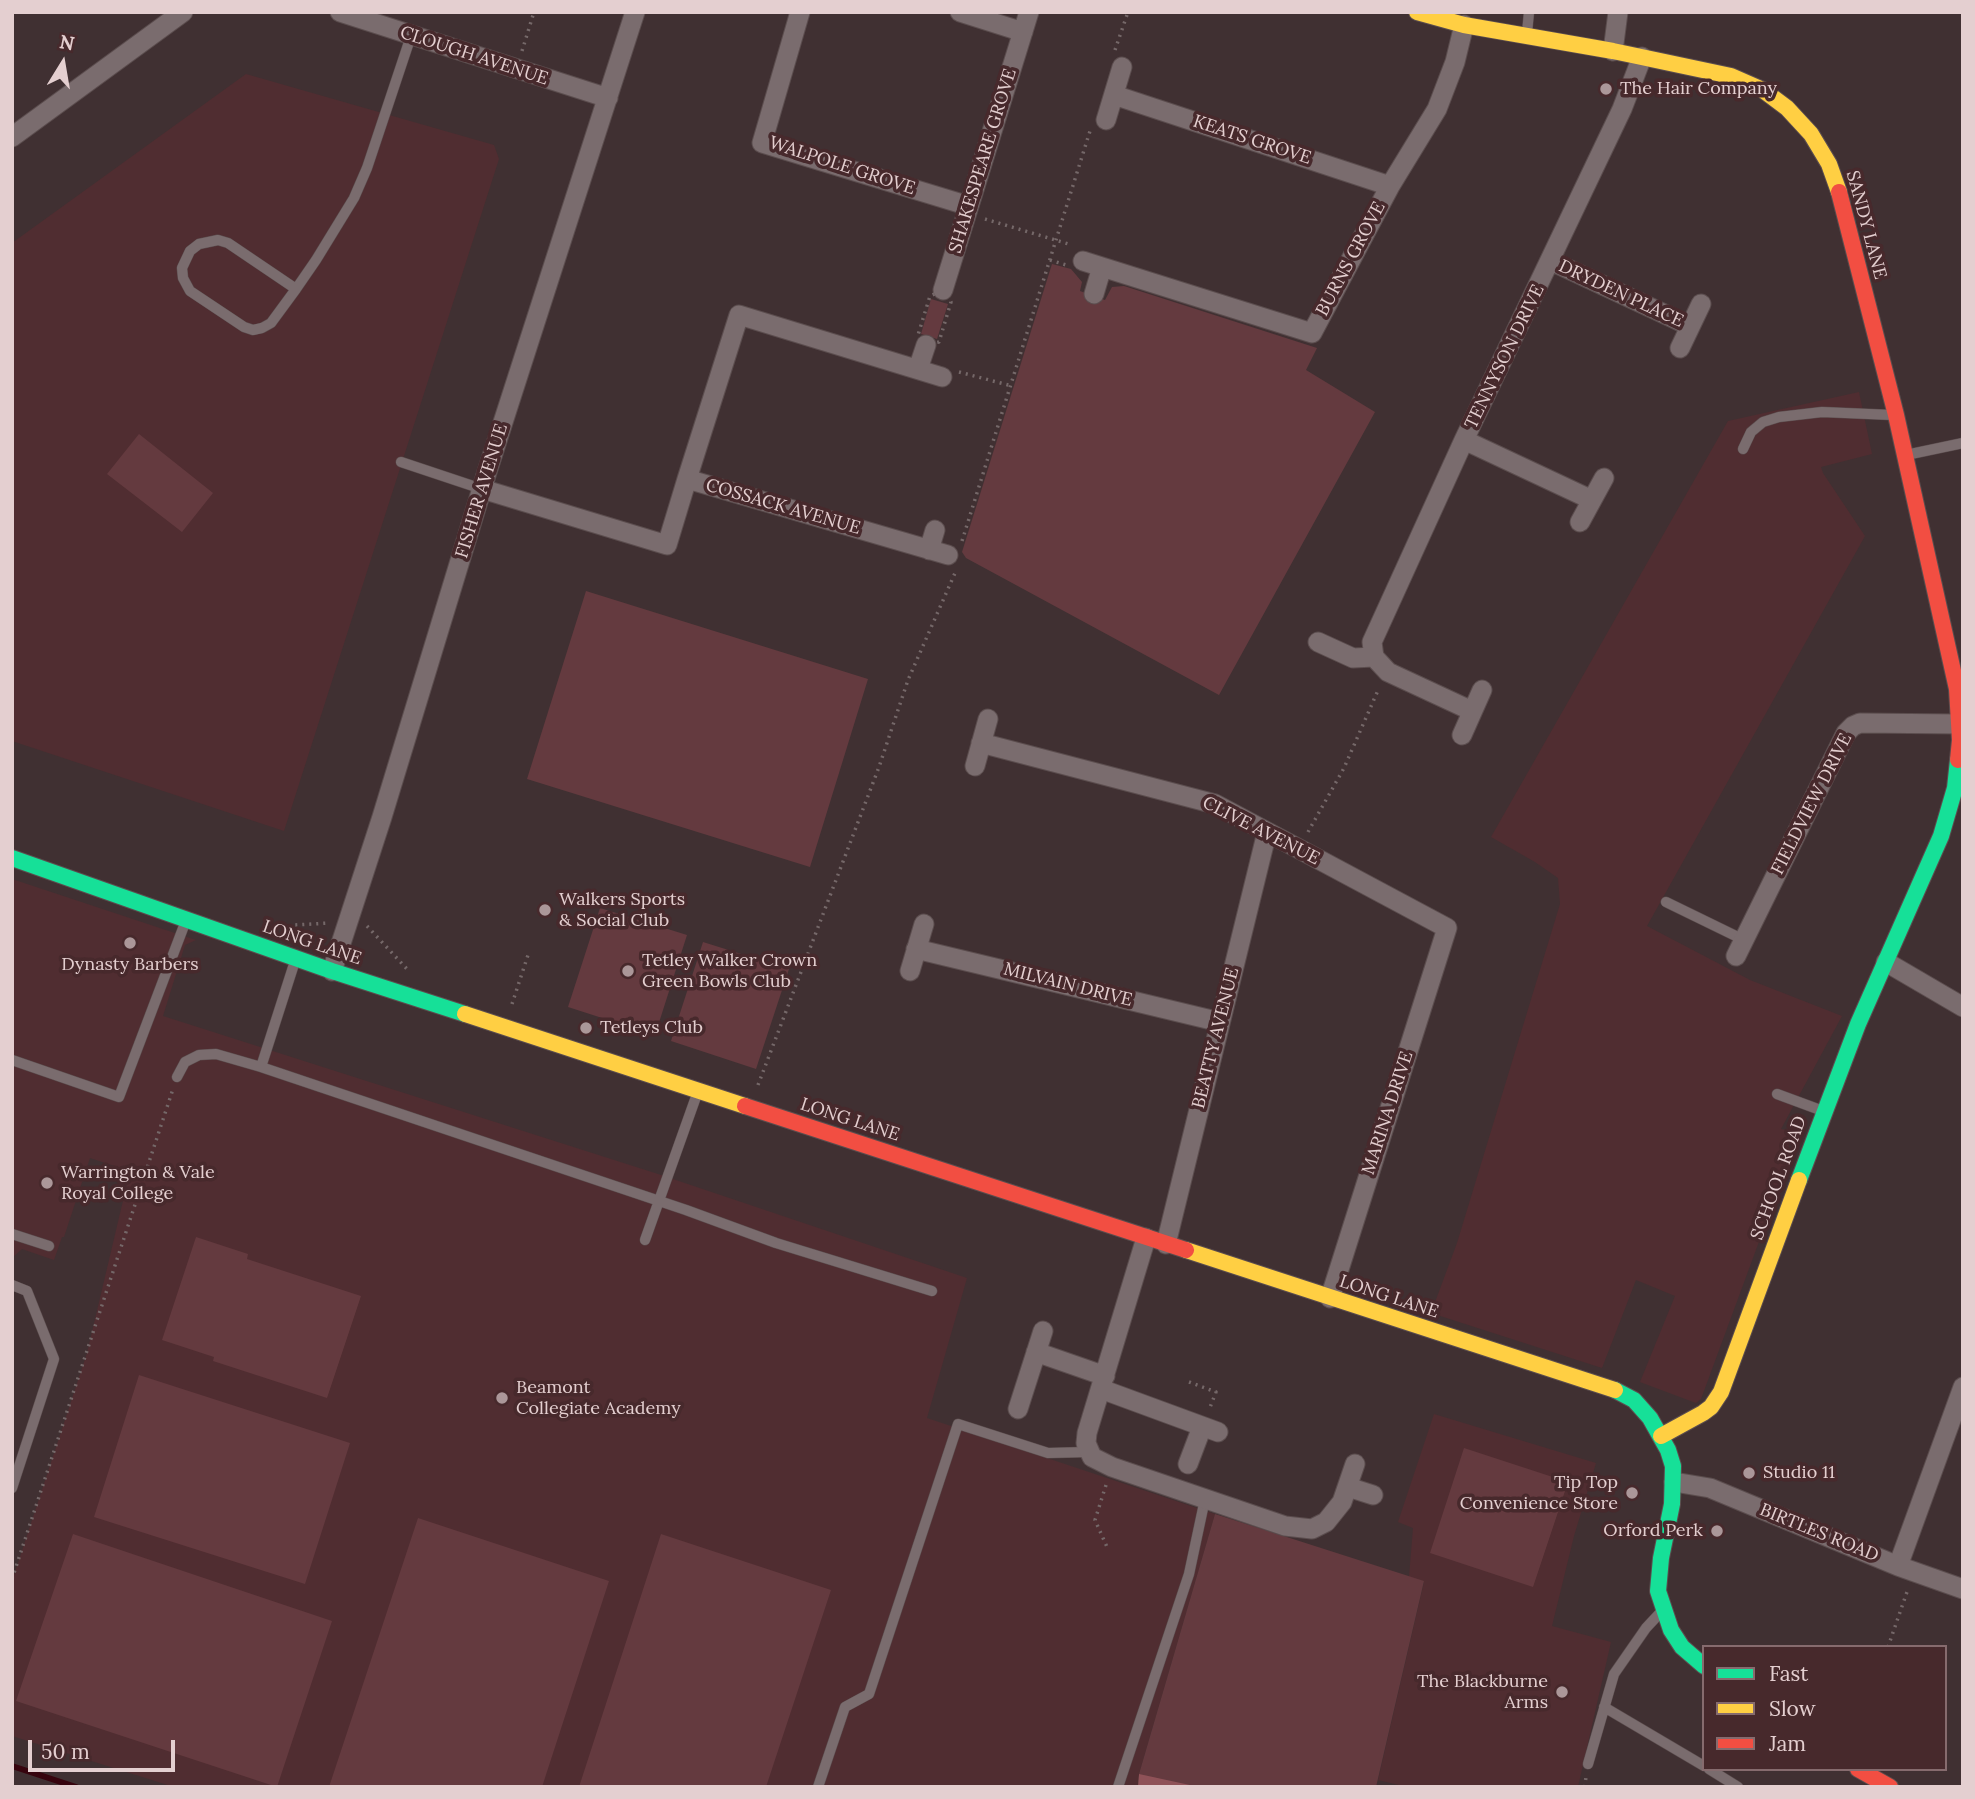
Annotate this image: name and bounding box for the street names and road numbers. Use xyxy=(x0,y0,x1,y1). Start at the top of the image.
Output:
street label: CLOUGH AVENUE xyxy=(397,22,551,90)
street label: SHAKESPEARE GROVE xyxy=(945,66,1021,256)
street label: KEATS GROVE xyxy=(1190,111,1314,169)
street label: WALPOLE GROVE xyxy=(766,132,918,200)
street label: SANDY LANE xyxy=(1841,168,1891,282)
street label: BURNS GROVE xyxy=(1312,198,1390,320)
street label: DRYDEN PLACE xyxy=(1555,256,1687,332)
street label: TENNYSON DRIVE xyxy=(1461,281,1549,433)
street label: FISHER AVENUE xyxy=(451,421,513,561)
street label: COSSACK AVENUE xyxy=(703,475,863,539)
street label: FIELDVIEW DRIVE xyxy=(1767,730,1857,878)
street label: CLIVE AVENUE xyxy=(1199,792,1323,870)
street label: LONG LANE xyxy=(260,916,364,970)
street label: MILVAIN DRIVE xyxy=(1001,959,1135,1011)
street label: BEATTY AVENUE xyxy=(1188,965,1244,1111)
street label: MARINA DRIVE xyxy=(1358,1049,1418,1177)
street label: LONG LANE xyxy=(798,1094,902,1146)
street label: SCHOOL ROAD xyxy=(1747,1113,1811,1243)
street label: LONG LANE xyxy=(1337,1271,1441,1323)
street label: BIRTLES ROAD xyxy=(1756,1499,1882,1567)

